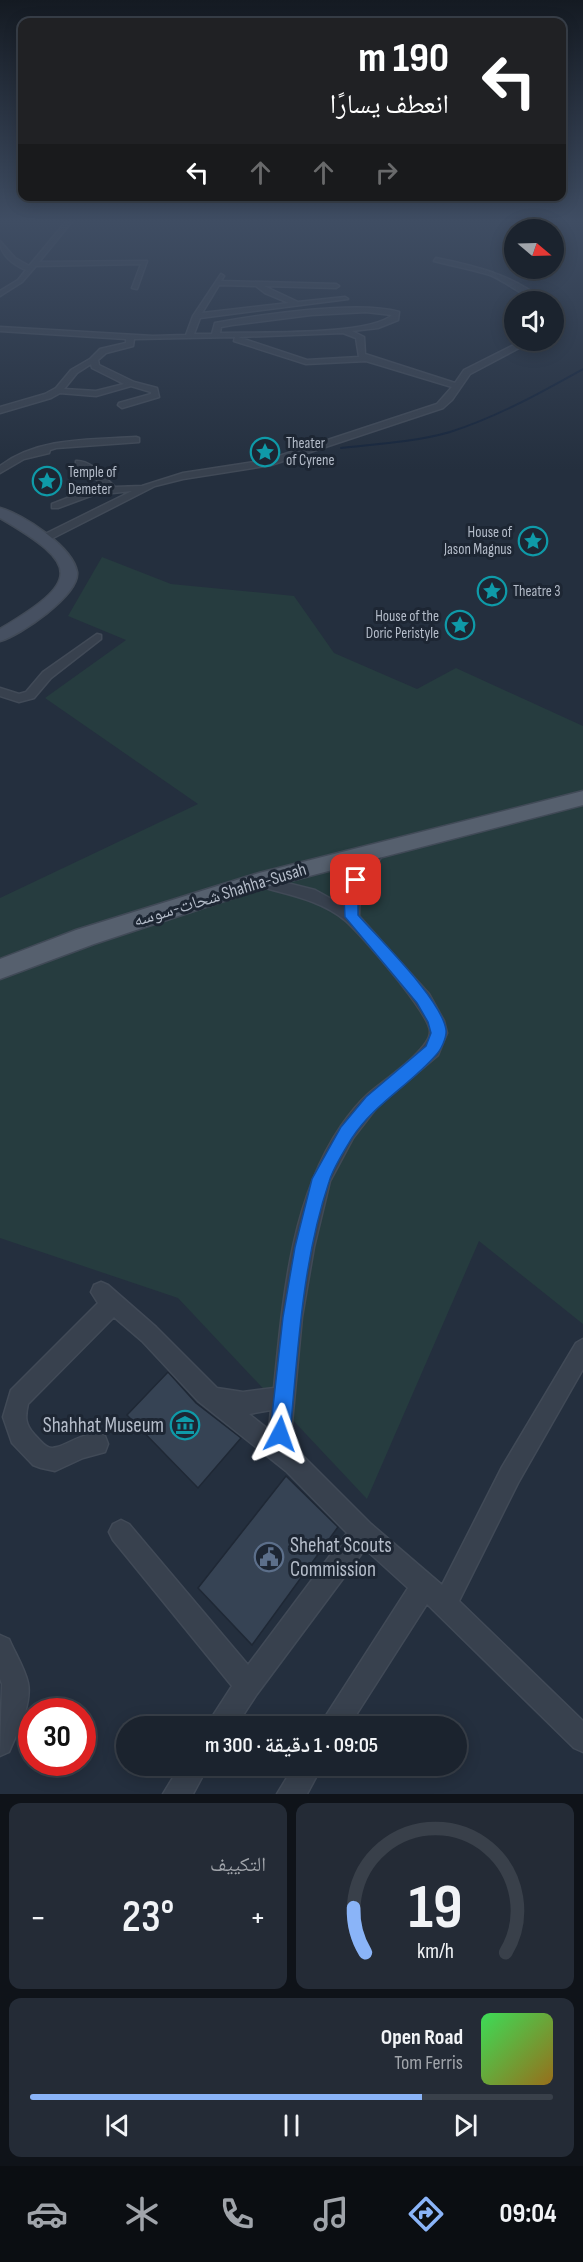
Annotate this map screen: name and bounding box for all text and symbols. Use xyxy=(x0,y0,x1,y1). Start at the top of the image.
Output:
text: 190 m xyxy=(358,33,449,84)
icon: left xyxy=(470,42,548,120)
text: انعطف يسارًا xyxy=(330,89,449,121)
icon: left xyxy=(181,156,214,189)
icon: ahead xyxy=(244,156,277,189)
icon: ahead xyxy=(307,156,340,189)
icon: right xyxy=(370,156,403,189)
north arrow xyxy=(504,219,564,279)
map controls xyxy=(504,219,564,351)
button: sound xyxy=(504,291,564,351)
place label: Theater of Cyrene xyxy=(286,434,334,470)
place icon: Theater of Cyrene xyxy=(249,436,281,468)
place label: Temple of Demeter xyxy=(68,463,117,499)
place icon: Temple of Demeter xyxy=(31,465,63,497)
place label: House of Jason Magnus xyxy=(443,523,513,559)
place icon: House of Jason Magnus xyxy=(517,525,549,557)
place icon: Theatre 3 xyxy=(476,575,508,607)
place label: Theatre 3 xyxy=(513,582,561,601)
place label: House of the Doric Peristyle xyxy=(366,607,439,643)
place icon: House of the Doric Peristyle xyxy=(444,609,476,641)
pin xyxy=(330,854,381,905)
street label: شحات-سوسه Shahha-Susah xyxy=(131,859,309,931)
icon: arrive xyxy=(339,863,372,896)
position arrow xyxy=(248,1402,312,1466)
museum icon: Shahhat Museum xyxy=(169,1409,201,1441)
place label: Shahhat Museum xyxy=(43,1413,164,1438)
place label: Shehat Scouts Commission xyxy=(290,1533,392,1582)
public building icon: Shehat Scouts Commission xyxy=(253,1541,285,1573)
speed limit sign: 30 xyxy=(18,1698,96,1776)
text: 09:05 · 1 دقيقة · 300 m xyxy=(205,1732,378,1759)
text: التكييف xyxy=(210,1853,266,1877)
text: 19 xyxy=(408,1871,462,1946)
text: 23° xyxy=(122,1890,174,1945)
text: − xyxy=(30,1898,46,1938)
text: + xyxy=(250,1898,266,1938)
text: km/h xyxy=(416,1939,454,1964)
text: Open Road xyxy=(381,2024,463,2051)
text: Tom Ferris xyxy=(394,2051,463,2075)
icon: previous xyxy=(101,2109,134,2142)
icon: pause xyxy=(275,2109,308,2142)
icon: next xyxy=(449,2109,482,2142)
icon: car xyxy=(26,2193,68,2235)
icon: climate xyxy=(121,2193,163,2235)
icon: phone xyxy=(216,2193,258,2235)
icon: music xyxy=(310,2193,352,2235)
icon: directions xyxy=(405,2193,447,2235)
text: 09:04 xyxy=(500,2198,557,2230)

